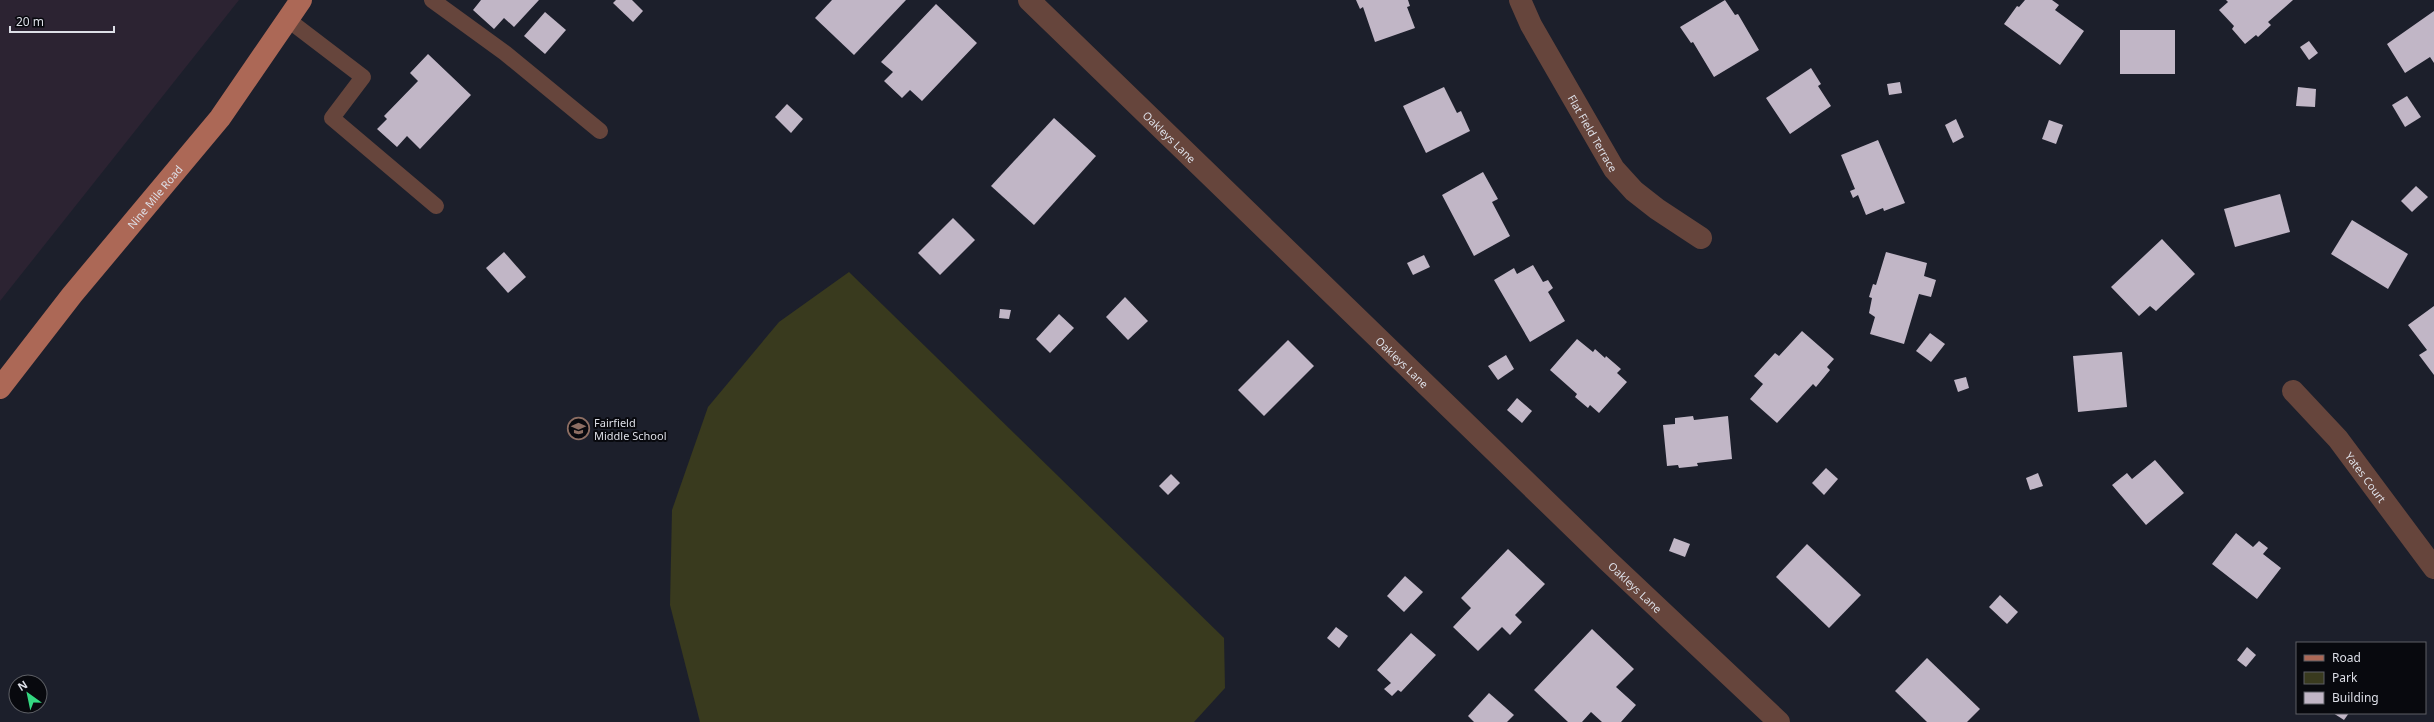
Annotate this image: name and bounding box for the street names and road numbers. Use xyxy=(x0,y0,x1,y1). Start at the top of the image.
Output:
street label: Flat Field Terrace xyxy=(1565,92,1621,174)
street label: Oakleys Lane xyxy=(1140,107,1199,166)
street label: Nine Mile Road xyxy=(123,162,185,231)
street label: Oakleys Lane xyxy=(1373,333,1432,391)
street label: Yates Court xyxy=(2343,449,2390,505)
street label: Oakleys Lane xyxy=(1606,558,1666,616)

